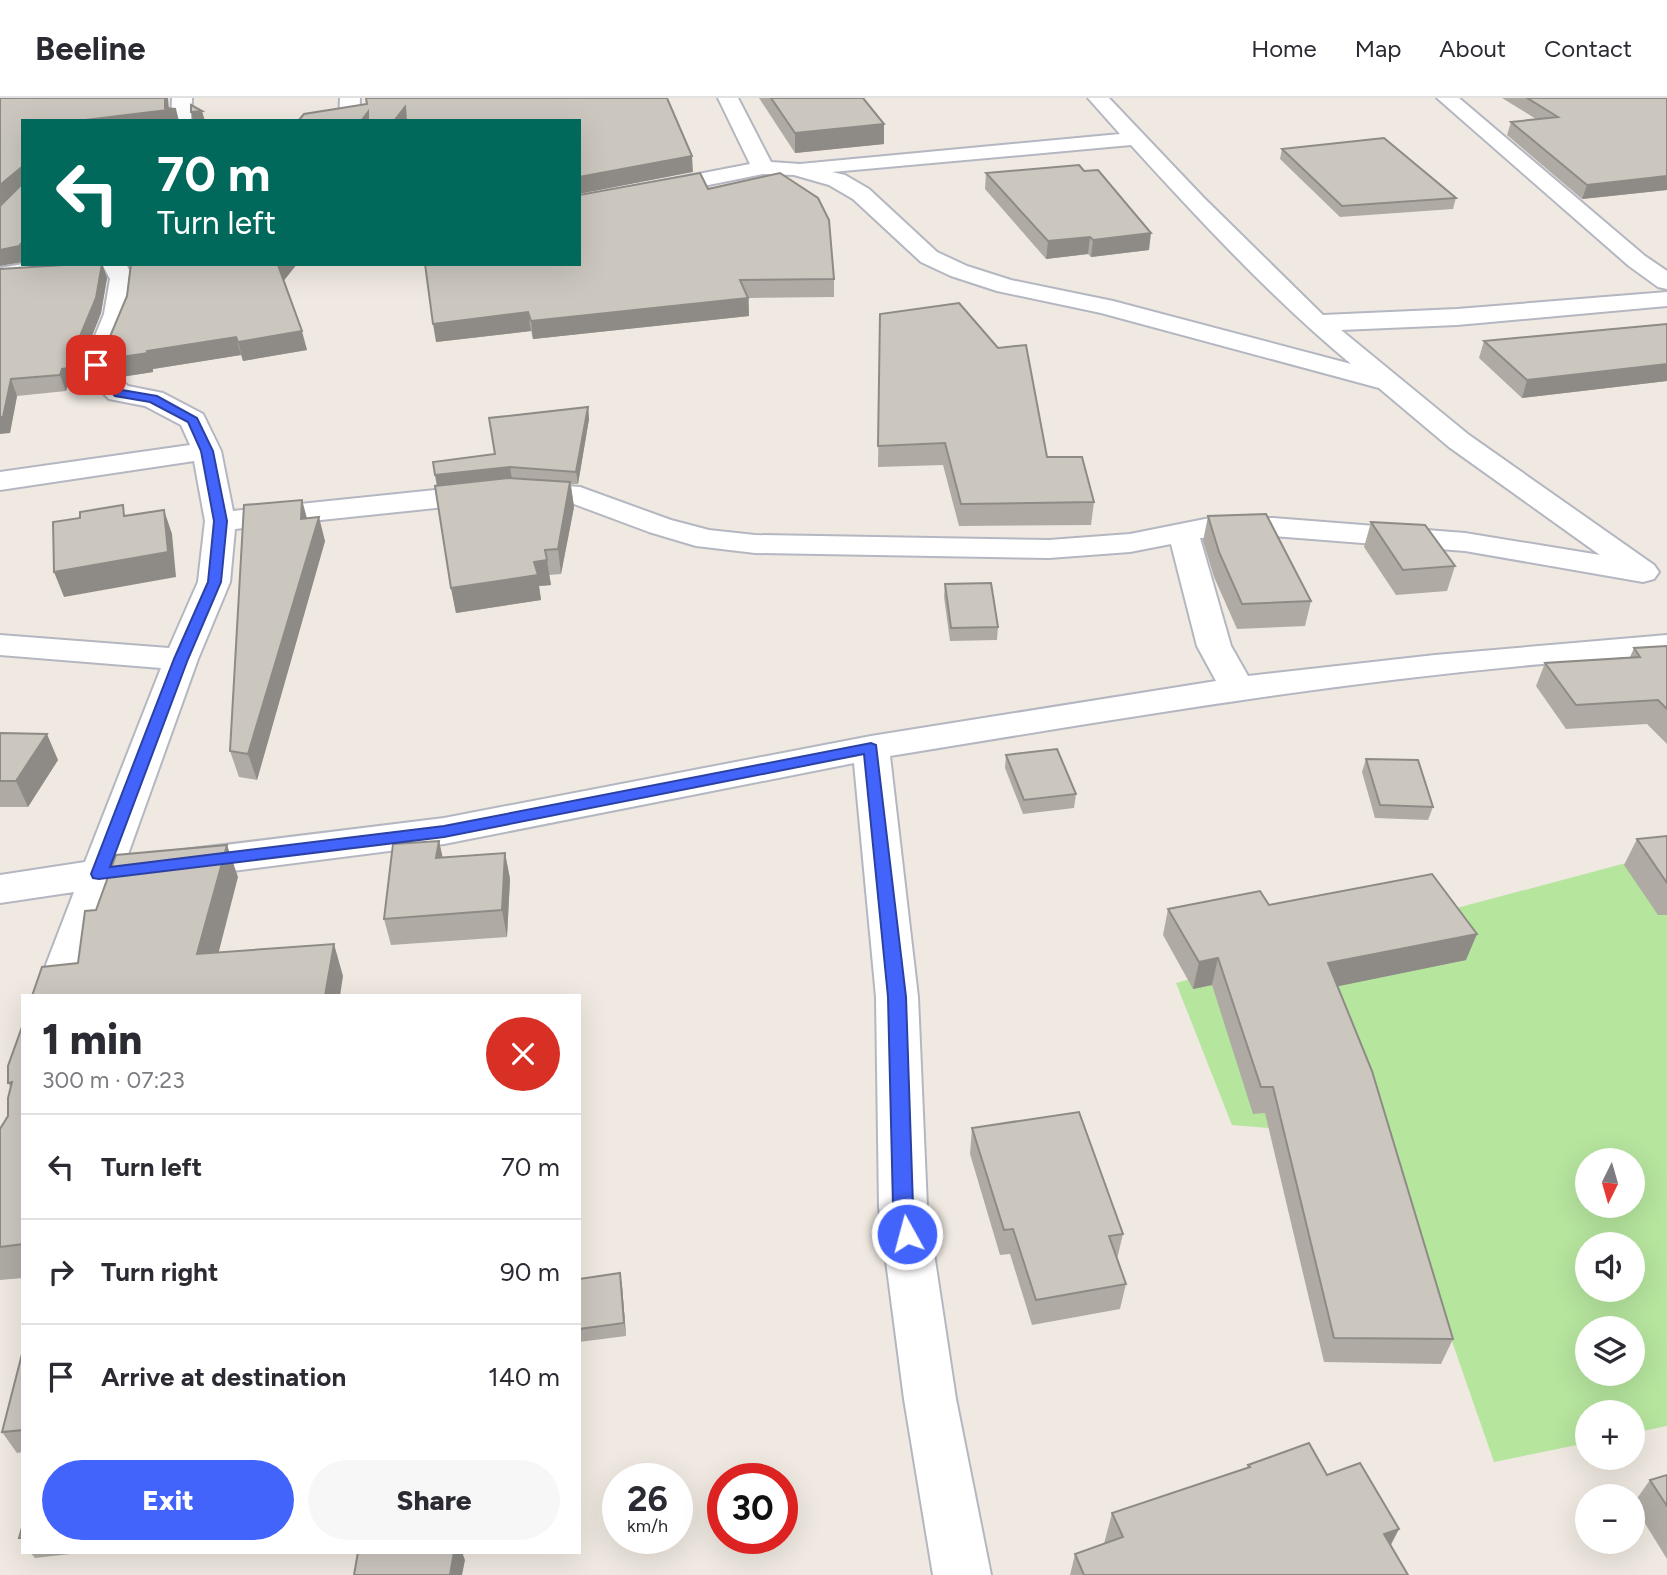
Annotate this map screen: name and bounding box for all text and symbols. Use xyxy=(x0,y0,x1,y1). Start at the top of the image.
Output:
text: Beeline xyxy=(35,29,146,68)
text: Home xyxy=(1251,34,1317,63)
text: Map xyxy=(1355,34,1401,63)
text: About xyxy=(1439,34,1506,63)
text: Contact xyxy=(1544,34,1632,63)
text: 70 m xyxy=(157,144,270,203)
icon: left xyxy=(42,147,133,238)
text: Turn left xyxy=(157,204,276,242)
pin xyxy=(66,335,126,395)
icon: arrive xyxy=(77,346,115,384)
text: 1 min xyxy=(42,1014,142,1065)
button: close xyxy=(486,1017,560,1091)
text: 300 m · 07:23 xyxy=(42,1066,185,1094)
icon: left xyxy=(42,1148,80,1186)
north arrow xyxy=(1575,1148,1645,1218)
map controls xyxy=(1575,1148,1645,1554)
text: Turn left xyxy=(101,1151,202,1183)
text: 70 m xyxy=(501,1151,560,1183)
position arrow xyxy=(870,1197,944,1271)
button: sound xyxy=(1575,1232,1645,1302)
icon: right xyxy=(42,1253,80,1291)
text: Turn right xyxy=(101,1256,218,1288)
text: 90 m xyxy=(500,1256,560,1288)
button: layers xyxy=(1575,1316,1645,1386)
icon: arrive xyxy=(42,1358,80,1396)
text: Arrive at destination xyxy=(101,1361,346,1393)
text: 140 m xyxy=(488,1361,560,1393)
button: + xyxy=(1575,1400,1645,1470)
button: Exit xyxy=(42,1460,294,1540)
button: Share xyxy=(308,1460,560,1540)
speed limit sign: 30 xyxy=(707,1463,798,1554)
text: 26 xyxy=(627,1478,668,1520)
button: − xyxy=(1575,1484,1645,1554)
text: km/h xyxy=(627,1515,668,1537)

